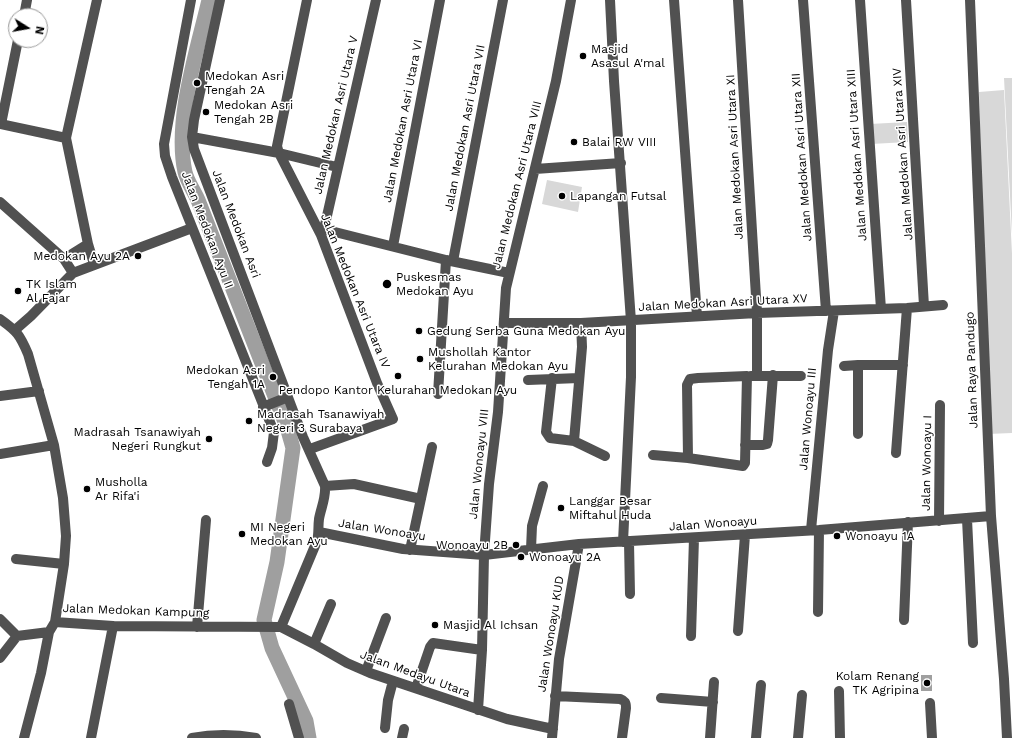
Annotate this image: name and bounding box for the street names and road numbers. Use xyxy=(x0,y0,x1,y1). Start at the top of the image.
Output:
street label: Jalan Medokan Asri Utara V xyxy=(311,34,361,196)
street label: Jalan Medokan Asri Utara VI xyxy=(380,38,426,204)
street label: Jalan Medokan Asri Utara VII xyxy=(442,44,488,212)
street label: Jalan Medokan Asri Utara XIV xyxy=(890,67,916,241)
street label: Jalan Medokan Asri Utara XIII xyxy=(844,69,870,241)
street label: Jalan Medokan Asri Utara XII xyxy=(789,72,815,242)
street label: Jalan Medokan Asri Utara XI xyxy=(723,74,747,240)
street label: Jalan Medokan Asri Utara VIII xyxy=(489,99,545,271)
street label: Jalan Medokan Asri xyxy=(209,168,263,280)
street label: Jalan Medokan Ayu II xyxy=(178,169,236,291)
street label: Jalan Medokan Asri Utara IV xyxy=(317,211,393,371)
street label: Jalan Medokan Asri Utara XV xyxy=(638,291,808,315)
street label: Jalan Raya Pandugo xyxy=(963,311,981,429)
street label: Jalan Wonoayu III xyxy=(796,367,820,471)
street label: Jalan Wonoayu VIII xyxy=(466,408,492,520)
street label: Jalan Wonoayu I xyxy=(919,415,935,511)
street label: Jalan Wonoayu xyxy=(668,514,758,534)
street label: Jalan Wonoayu xyxy=(337,516,427,544)
street label: Jalan Wonoayu KUD xyxy=(535,575,567,693)
street label: Jalan Medokan Kampung xyxy=(62,601,210,621)
street label: Jalan Medayu Utara xyxy=(358,647,472,701)

